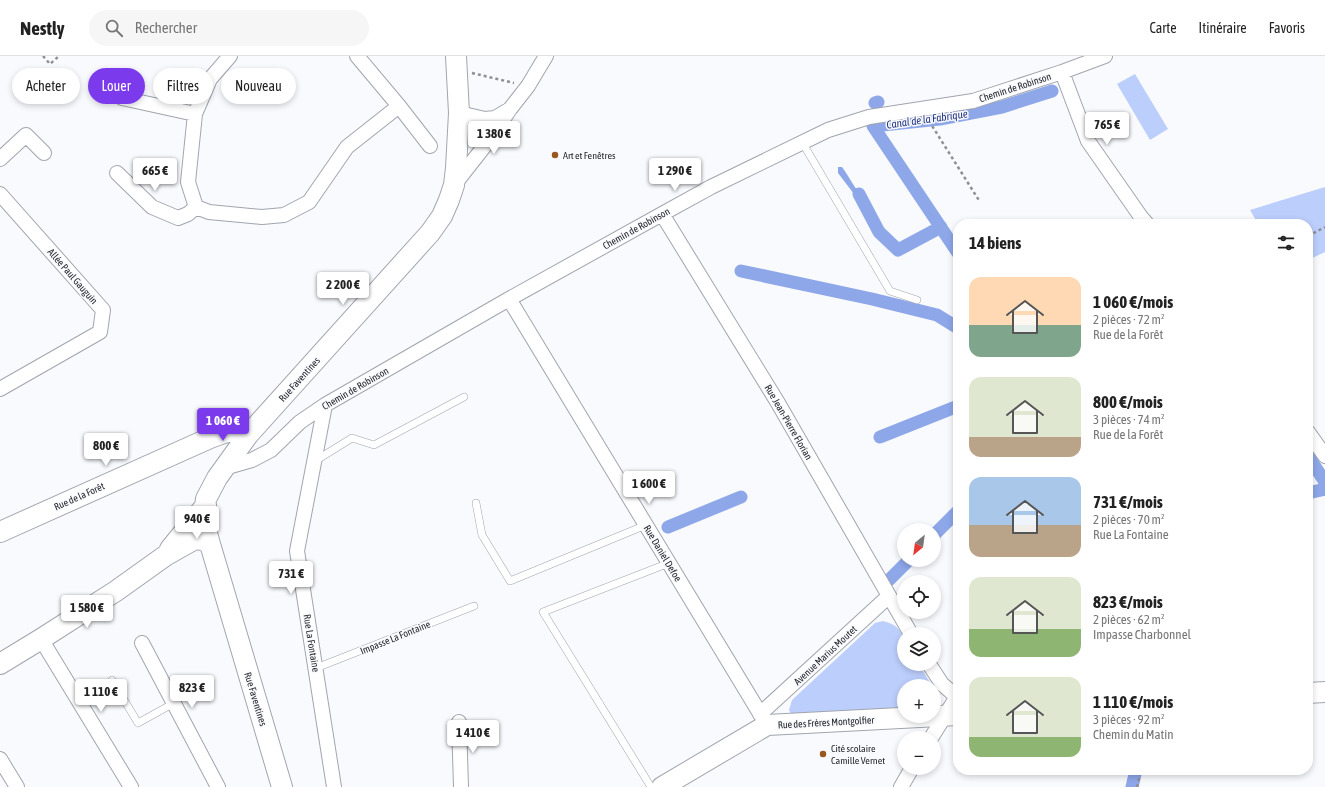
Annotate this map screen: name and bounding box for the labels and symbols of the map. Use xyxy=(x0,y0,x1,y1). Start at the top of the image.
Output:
street label: Chemin de Robinson xyxy=(978,71,1053,104)
water label: Canal de la Fabrique xyxy=(886,107,968,131)
pin: 765 € xyxy=(1079,112,1135,146)
pin: 1 380 € xyxy=(457,121,531,155)
marker: Art et Fenêtres xyxy=(550,150,560,160)
place label: Art et Fenêtres xyxy=(563,150,616,161)
pin: 665 € xyxy=(127,158,183,192)
pin: 1 290 € xyxy=(638,158,712,192)
street label: Chemin de Robinson xyxy=(601,205,672,251)
street label: Allée Paul Gauguin xyxy=(46,246,100,306)
pin: 2 200 € xyxy=(306,272,380,306)
street label: Rue Faventines xyxy=(277,355,322,404)
street label: Chemin de Robinson xyxy=(320,365,391,412)
street label: Rue Jean-Pierre Florian xyxy=(763,383,815,462)
pin: 1 060 € xyxy=(186,408,260,442)
pin: 800 € xyxy=(78,433,134,467)
pin: 1 600 € xyxy=(612,471,686,505)
street label: Rue de la Forêt xyxy=(52,480,106,512)
pin: 940 € xyxy=(169,506,225,540)
street label: Rue Daniel Defoe xyxy=(641,523,684,584)
north arrow xyxy=(897,523,941,567)
pin: 731 € xyxy=(263,561,319,595)
pin: 1 580 € xyxy=(50,595,124,629)
street label: Rue La Fontaine xyxy=(302,613,322,673)
street label: Impasse La Fontaine xyxy=(359,618,432,657)
street label: Avenue Marius Moutet xyxy=(792,623,859,687)
street label: Rue Faventines xyxy=(242,671,269,728)
pin: 823 € xyxy=(164,675,220,709)
pin: 1 110 € xyxy=(64,679,138,713)
street label: Rue des Frères Montgolfier xyxy=(777,714,876,731)
pin: 1 410 € xyxy=(436,720,510,754)
place label: Cité scolaire Camille Vernet xyxy=(831,743,885,766)
marker: Cité scolaire Camille Vernet xyxy=(818,749,828,759)

